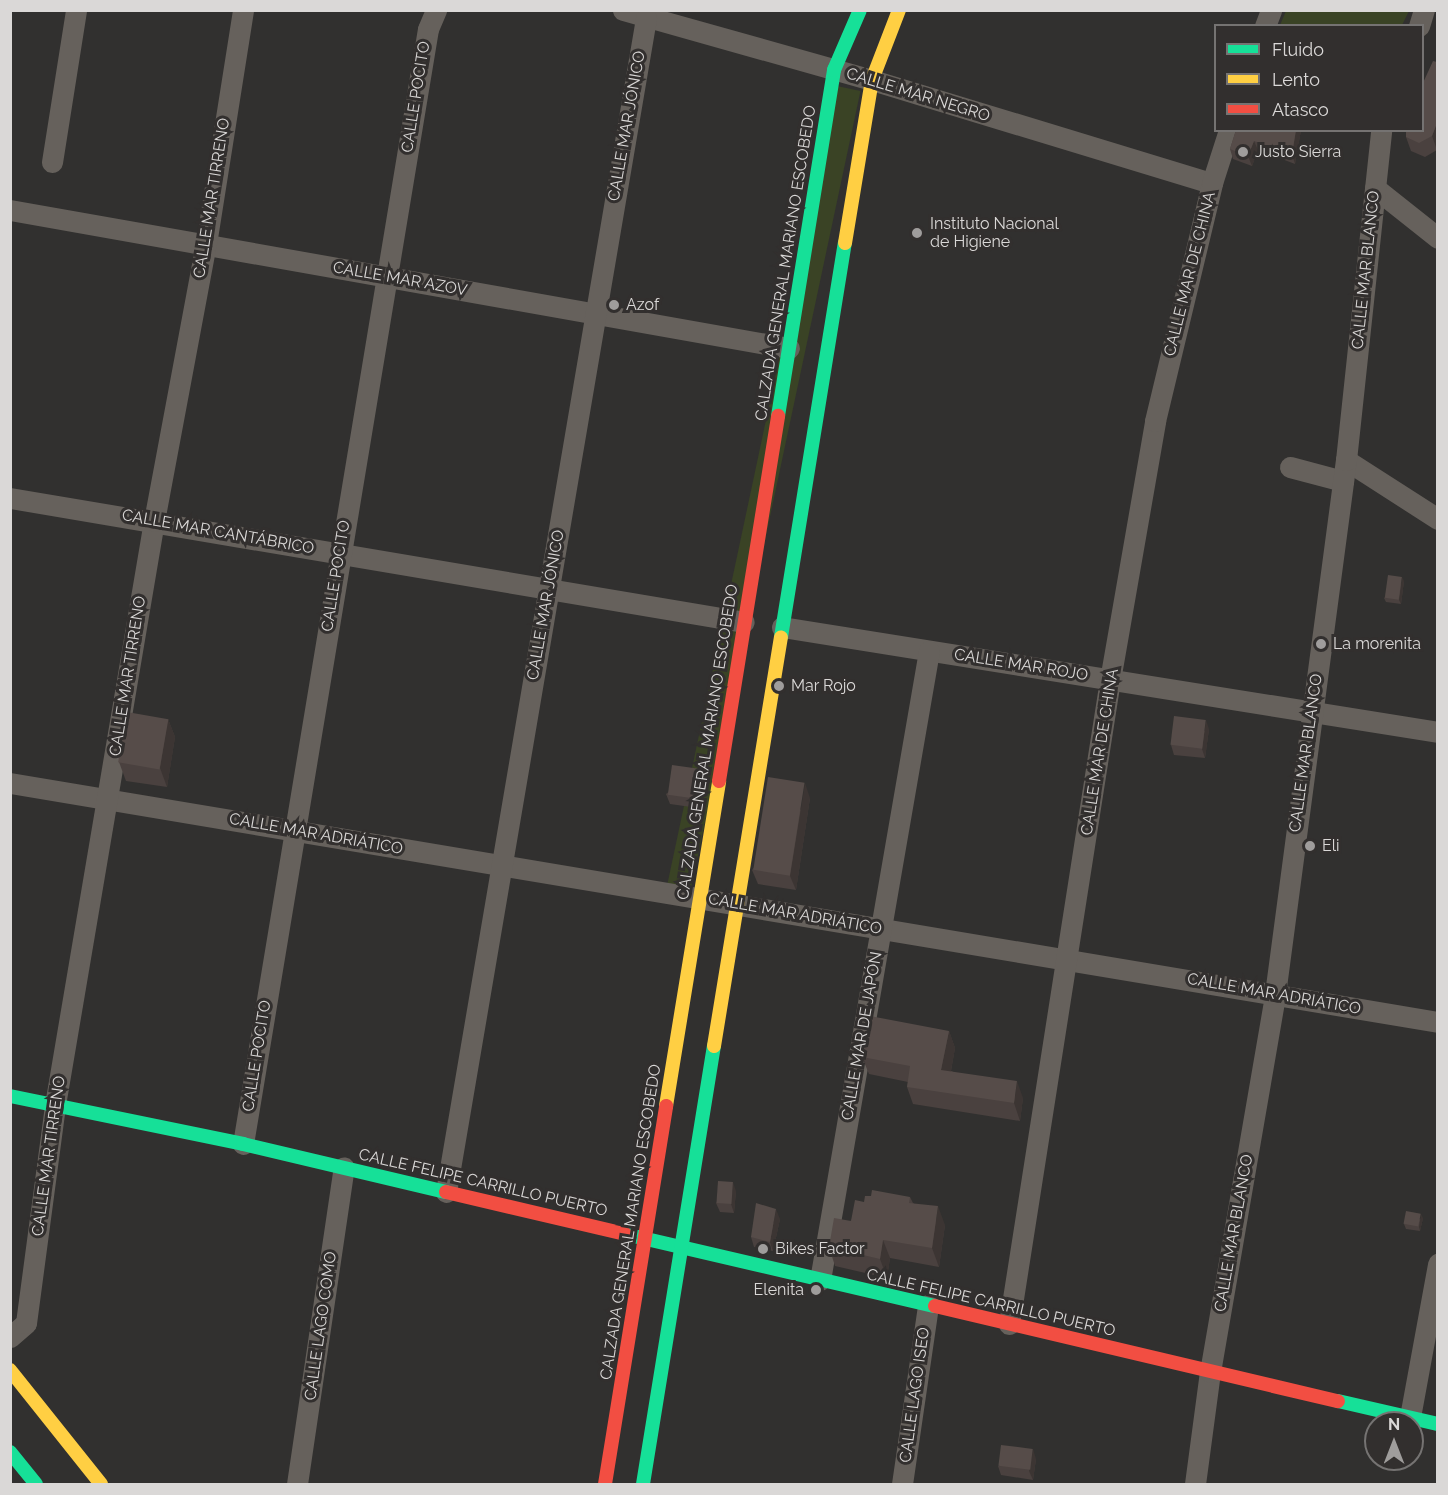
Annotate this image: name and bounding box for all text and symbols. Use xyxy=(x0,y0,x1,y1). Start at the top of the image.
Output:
legend xyxy=(1214,24,1424,132)
text: Fluido xyxy=(1272,39,1324,60)
street label: CALLE POCITO xyxy=(398,40,434,154)
street label: CALLE MAR JÓNICO xyxy=(604,49,650,203)
street label: CALLE MAR NEGRO xyxy=(844,64,992,126)
text: Lento xyxy=(1272,69,1320,90)
text: Atasco xyxy=(1272,99,1329,120)
street label: CALZADA GENERAL MARIANO ESCOBEDO xyxy=(751,103,821,423)
street label: CALLE MAR TIRRENO xyxy=(190,116,234,280)
place label: Justo Sierra xyxy=(1255,142,1341,162)
marker: Justo Sierra xyxy=(1236,145,1250,159)
street label: CALLE MAR DE CHINA xyxy=(1160,190,1220,358)
street label: CALLE MAR BLANCO xyxy=(1348,190,1384,350)
place label: Instituto Nacional de Higiene xyxy=(930,214,1059,252)
marker: Instituto Nacional de Higiene xyxy=(908,224,926,242)
street label: CALLE MAR AZOV xyxy=(331,258,469,300)
place label: Azof xyxy=(626,295,659,315)
marker: Azof xyxy=(607,298,621,312)
street label: CALLE MAR CANTÁBRICO xyxy=(120,506,316,558)
street label: CALLE POCITO xyxy=(318,519,354,633)
street label: CALLE MAR JÓNICO xyxy=(523,528,569,682)
street label: CALZADA GENERAL MARIANO ESCOBEDO xyxy=(673,582,743,902)
street label: CALLE MAR TIRRENO xyxy=(106,594,150,758)
place label: La morenita xyxy=(1333,634,1421,654)
marker: La morenita xyxy=(1314,637,1328,651)
street label: CALLE MAR ROJO xyxy=(953,645,1089,685)
street label: CALLE MAR DE CHINA xyxy=(1077,667,1123,837)
street label: CALLE MAR BLANCO xyxy=(1285,673,1327,833)
place label: Mar Rojo xyxy=(791,676,856,696)
marker: Mar Rojo xyxy=(772,679,786,693)
street label: CALLE MAR ADRIÁTICO xyxy=(227,809,405,859)
place label: Eli xyxy=(1322,836,1340,856)
marker: Eli xyxy=(1303,839,1317,853)
street label: CALLE MAR ADRIÁTICO xyxy=(706,889,884,939)
street label: CALLE MAR DE JAPÓN xyxy=(838,950,886,1122)
street label: CALLE MAR ADRIÁTICO xyxy=(1185,969,1363,1019)
street label: CALLE POCITO xyxy=(239,999,275,1113)
street label: CALZADA GENERAL MARIANO ESCOBEDO xyxy=(596,1062,666,1382)
street label: CALLE MAR TIRRENO xyxy=(28,1074,70,1238)
street label: CALLE FELIPE CARRILLO PUERTO xyxy=(357,1145,609,1221)
street label: CALLE MAR BLANCO xyxy=(1211,1153,1257,1313)
place label: Bikes Factor xyxy=(775,1239,865,1259)
marker: Bikes Factor xyxy=(756,1242,770,1256)
street label: CALLE LAGO COMO xyxy=(301,1250,341,1402)
street label: CALLE FELIPE CARRILLO PUERTO xyxy=(865,1265,1117,1341)
place label: Elenita xyxy=(754,1280,804,1300)
marker: Elenita xyxy=(809,1283,823,1297)
street label: CALLE LAGO ISEO xyxy=(896,1326,934,1464)
north arrow xyxy=(1364,1411,1424,1471)
text: N xyxy=(1388,1415,1400,1434)

